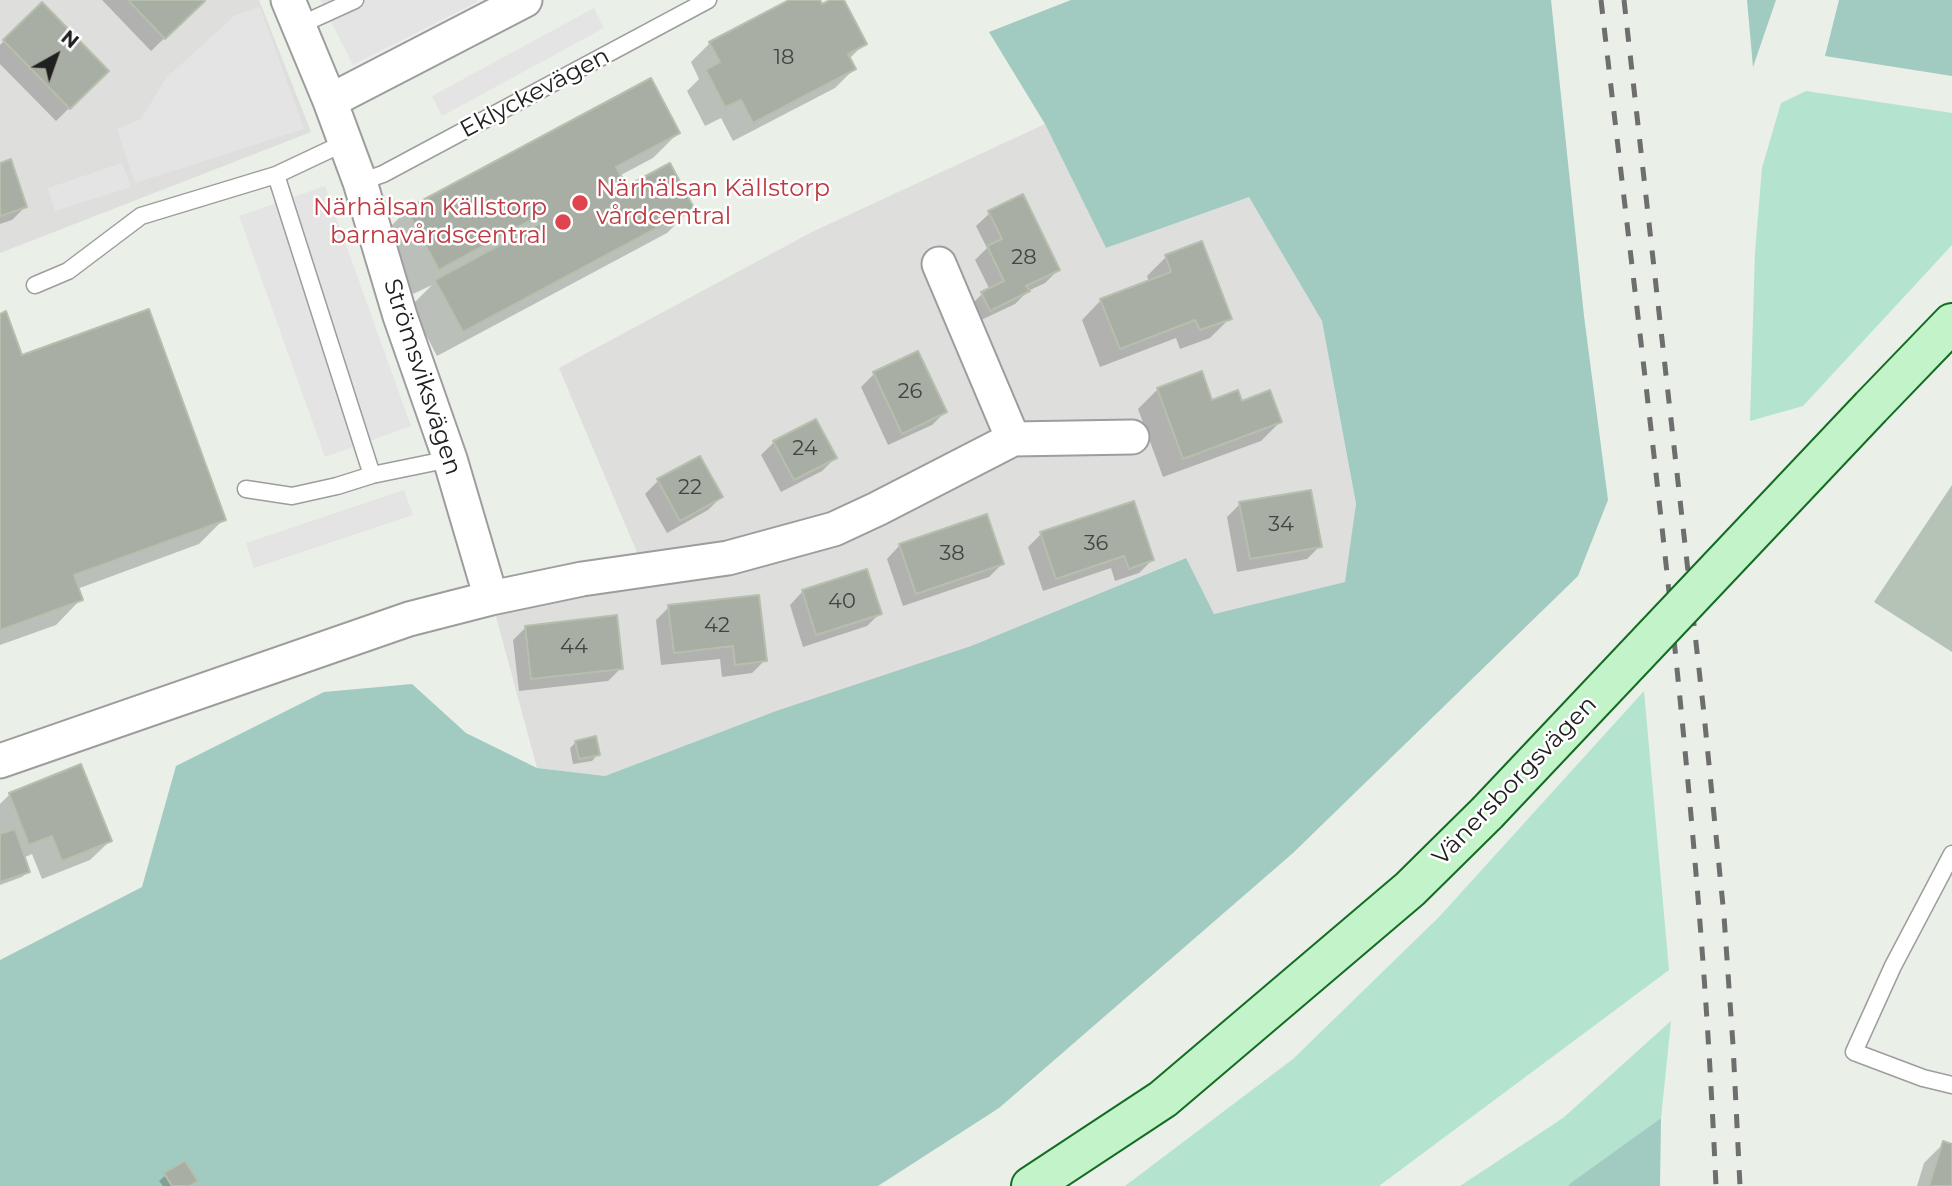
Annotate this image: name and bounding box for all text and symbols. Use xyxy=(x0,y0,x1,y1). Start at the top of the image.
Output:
north arrow xyxy=(21,21,91,91)
text: N xyxy=(57,26,83,53)
street label: Eklyckevägen xyxy=(456,42,614,144)
house number: 18 xyxy=(774,45,794,71)
place label: Närhälsan Källstorp vårdcentral xyxy=(596,175,830,231)
marker: Närhälsan Källstorp vårdcentral xyxy=(570,193,590,213)
place label: Närhälsan Källstorp barnavårdscentral xyxy=(313,194,547,250)
marker: Närhälsan Källstorp barnavårdscentral xyxy=(553,212,573,232)
house number: 28 xyxy=(1011,245,1037,271)
street label: Strömsviksvägen xyxy=(377,275,467,479)
house number: 26 xyxy=(898,379,922,405)
house number: 24 xyxy=(792,436,818,462)
house number: 22 xyxy=(678,475,702,501)
house number: 34 xyxy=(1268,512,1294,538)
house number: 36 xyxy=(1084,531,1108,557)
house number: 38 xyxy=(939,541,965,567)
house number: 40 xyxy=(828,589,856,615)
house number: 42 xyxy=(704,613,730,639)
house number: 44 xyxy=(560,634,588,660)
street label: Vänersborgsvägen xyxy=(1427,690,1603,872)

